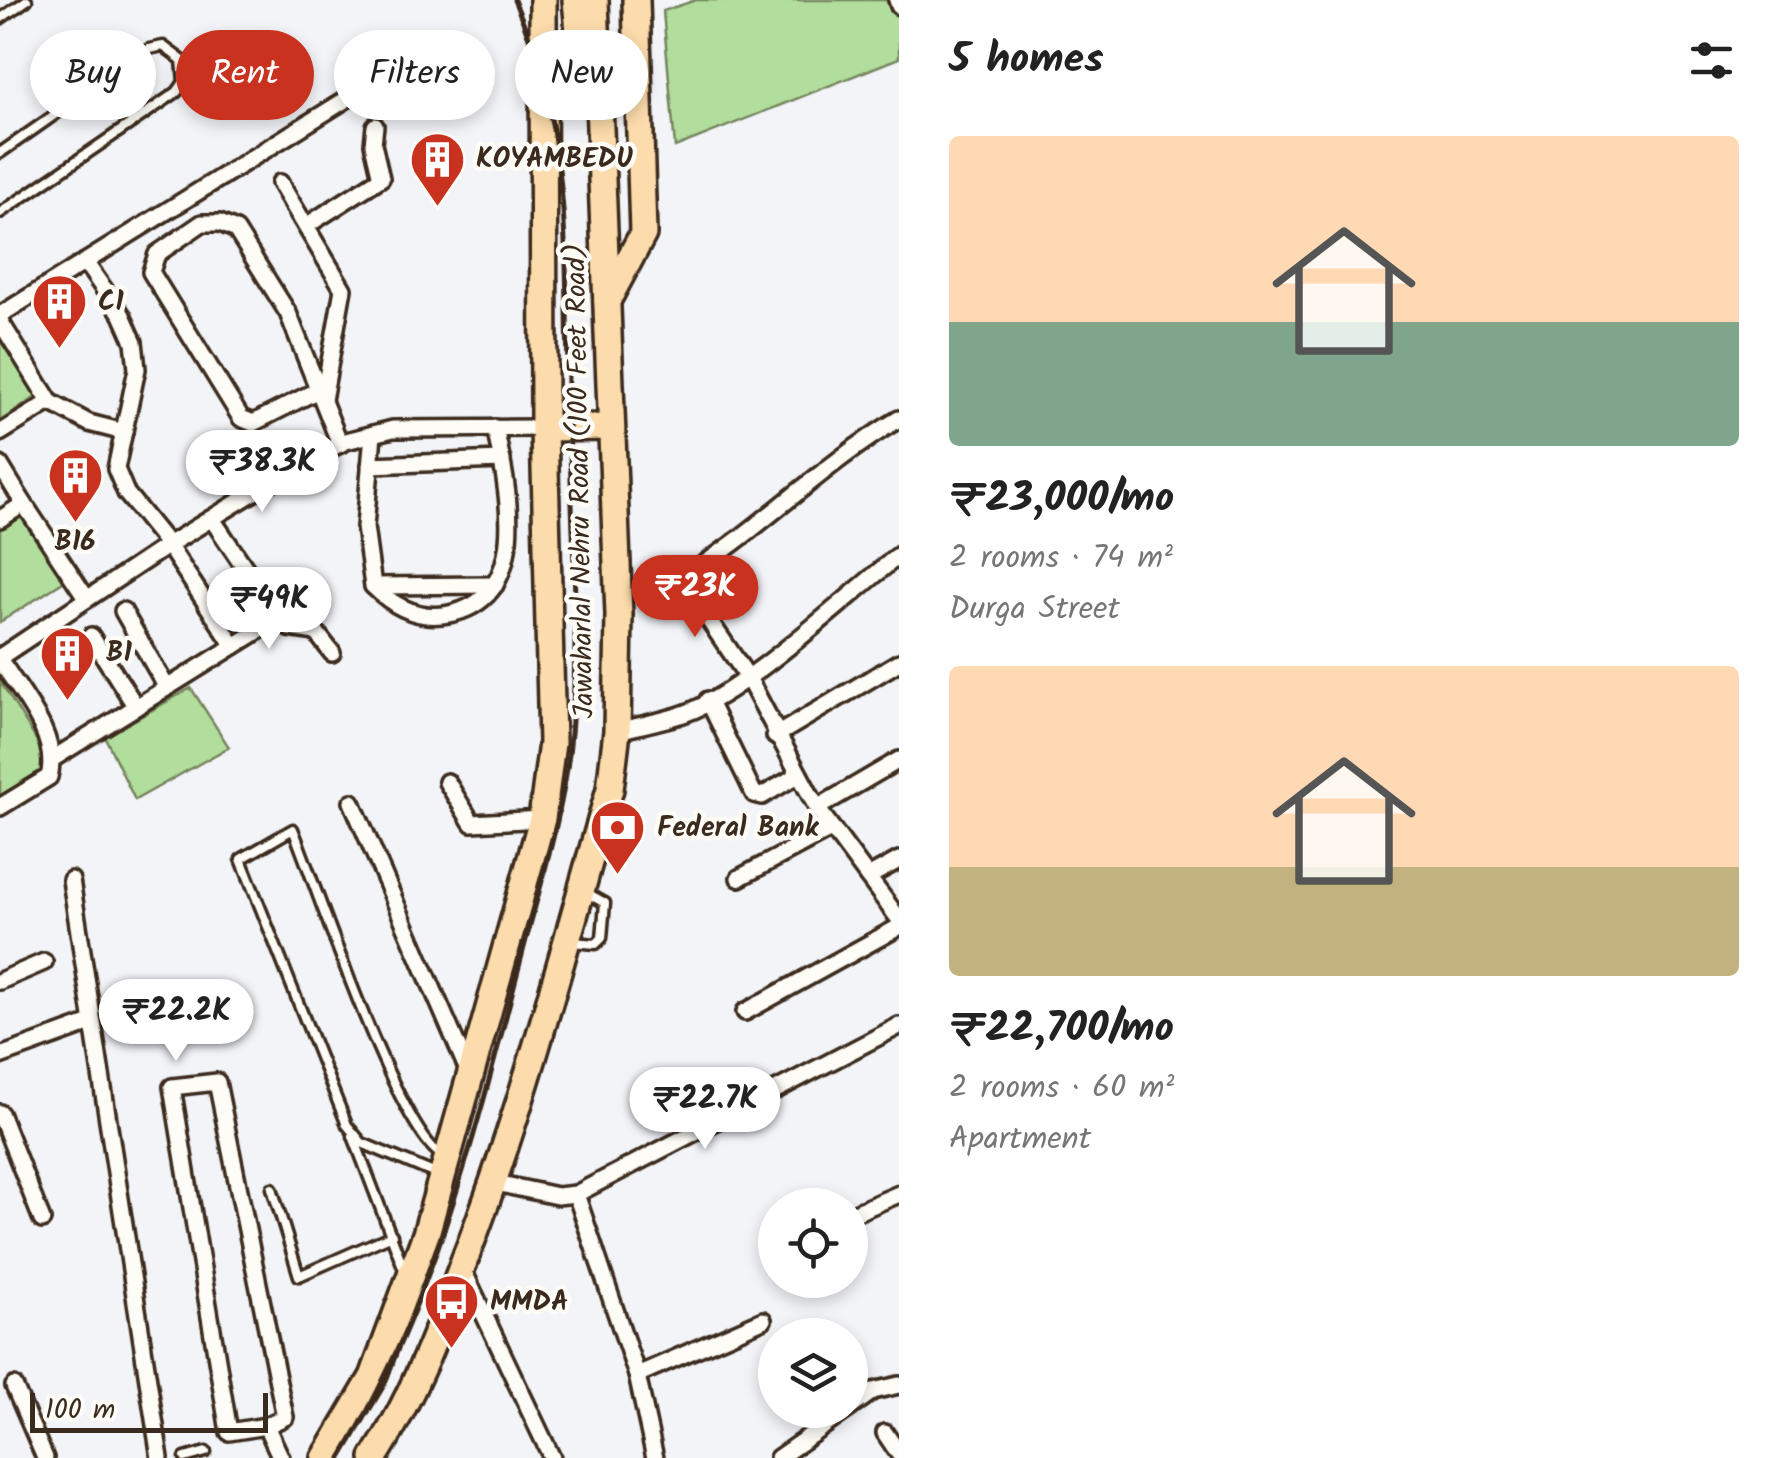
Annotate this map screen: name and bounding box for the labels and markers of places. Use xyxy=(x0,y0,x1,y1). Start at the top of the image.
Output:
building icon: KOYAMBEDU xyxy=(407,129,467,208)
place label: KOYAMBEDU xyxy=(476,137,633,182)
building icon: C1 xyxy=(29,272,89,351)
place label: C1 xyxy=(98,280,124,325)
pin: ₹38.3K xyxy=(181,430,343,515)
building icon: B16 xyxy=(45,446,105,525)
place label: B16 xyxy=(54,520,96,565)
pin: ₹23K xyxy=(636,555,754,640)
pin: ₹49K xyxy=(210,567,328,652)
building icon: B1 xyxy=(37,623,97,702)
place label: B1 xyxy=(106,631,132,676)
bank icon: Federal Bank xyxy=(588,798,648,877)
place label: Federal Bank xyxy=(657,806,820,851)
pin: ₹22.2K xyxy=(95,979,257,1064)
pin: ₹22.7K xyxy=(624,1067,786,1152)
bus stop icon: MMDA xyxy=(421,1272,481,1351)
place label: MMDA xyxy=(490,1280,569,1325)

